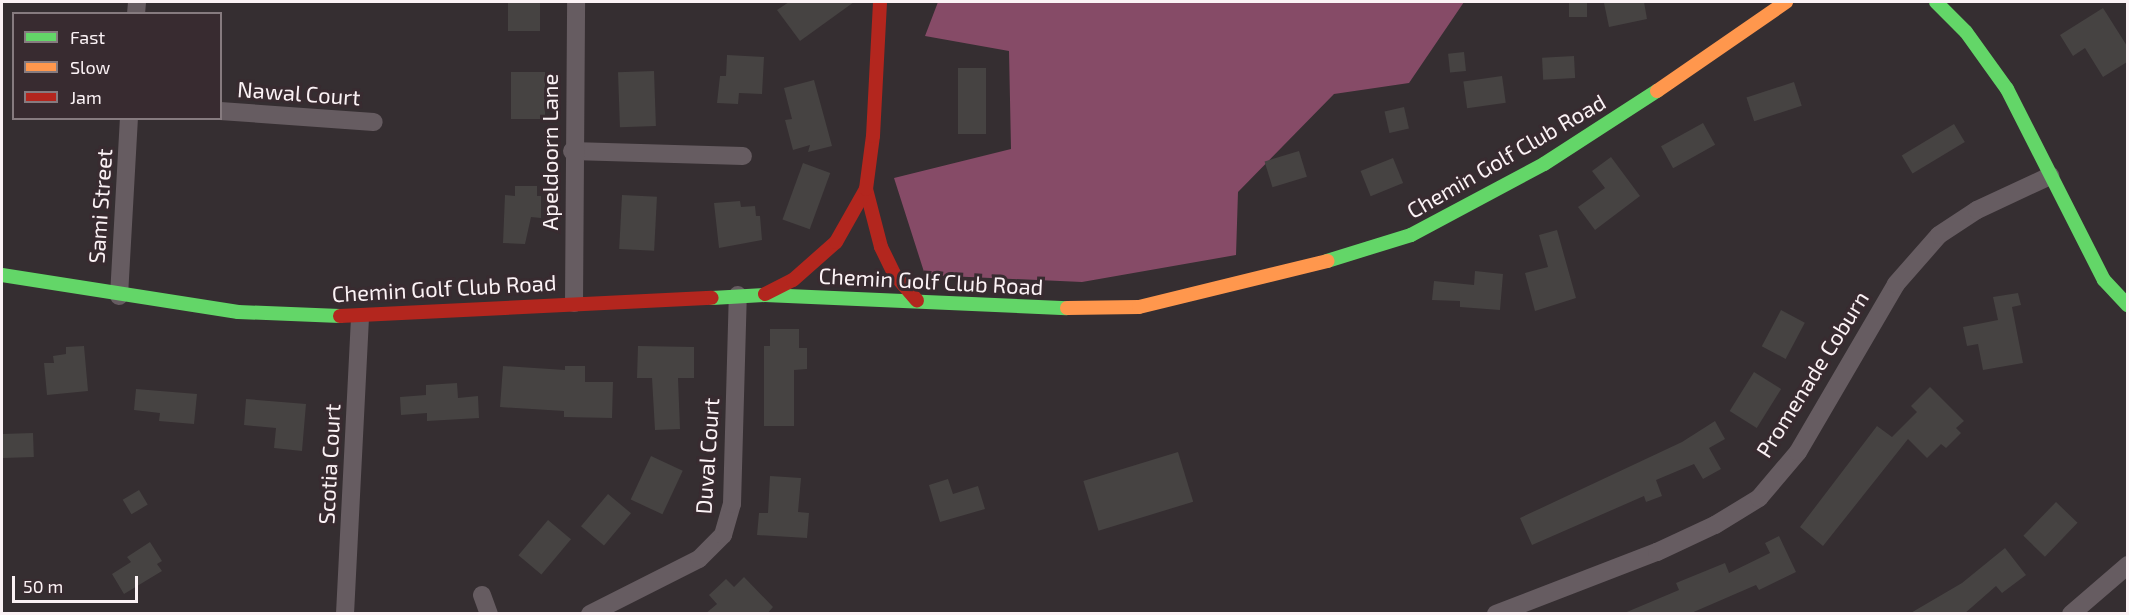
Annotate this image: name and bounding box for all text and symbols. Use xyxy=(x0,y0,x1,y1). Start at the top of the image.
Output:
legend xyxy=(12,12,222,120)
text: Fast xyxy=(70,26,105,48)
text: Slow xyxy=(70,56,110,78)
street label: Apeldoorn Lane xyxy=(537,74,563,230)
street label: Nawal Court xyxy=(236,76,362,110)
text: Jam xyxy=(70,86,102,108)
street label: Chemin Golf Club Road xyxy=(1402,88,1610,224)
street label: Sami Street xyxy=(83,148,117,264)
street label: Chemin Golf Club Road xyxy=(818,262,1044,300)
street label: Chemin Golf Club Road xyxy=(331,269,557,307)
street label: Promenade Coburn xyxy=(1750,286,1874,462)
street label: Duval Court xyxy=(690,397,724,515)
street label: Scotia Court xyxy=(313,403,345,525)
scale bar xyxy=(15,564,141,602)
text: 50 m xyxy=(23,575,63,597)

